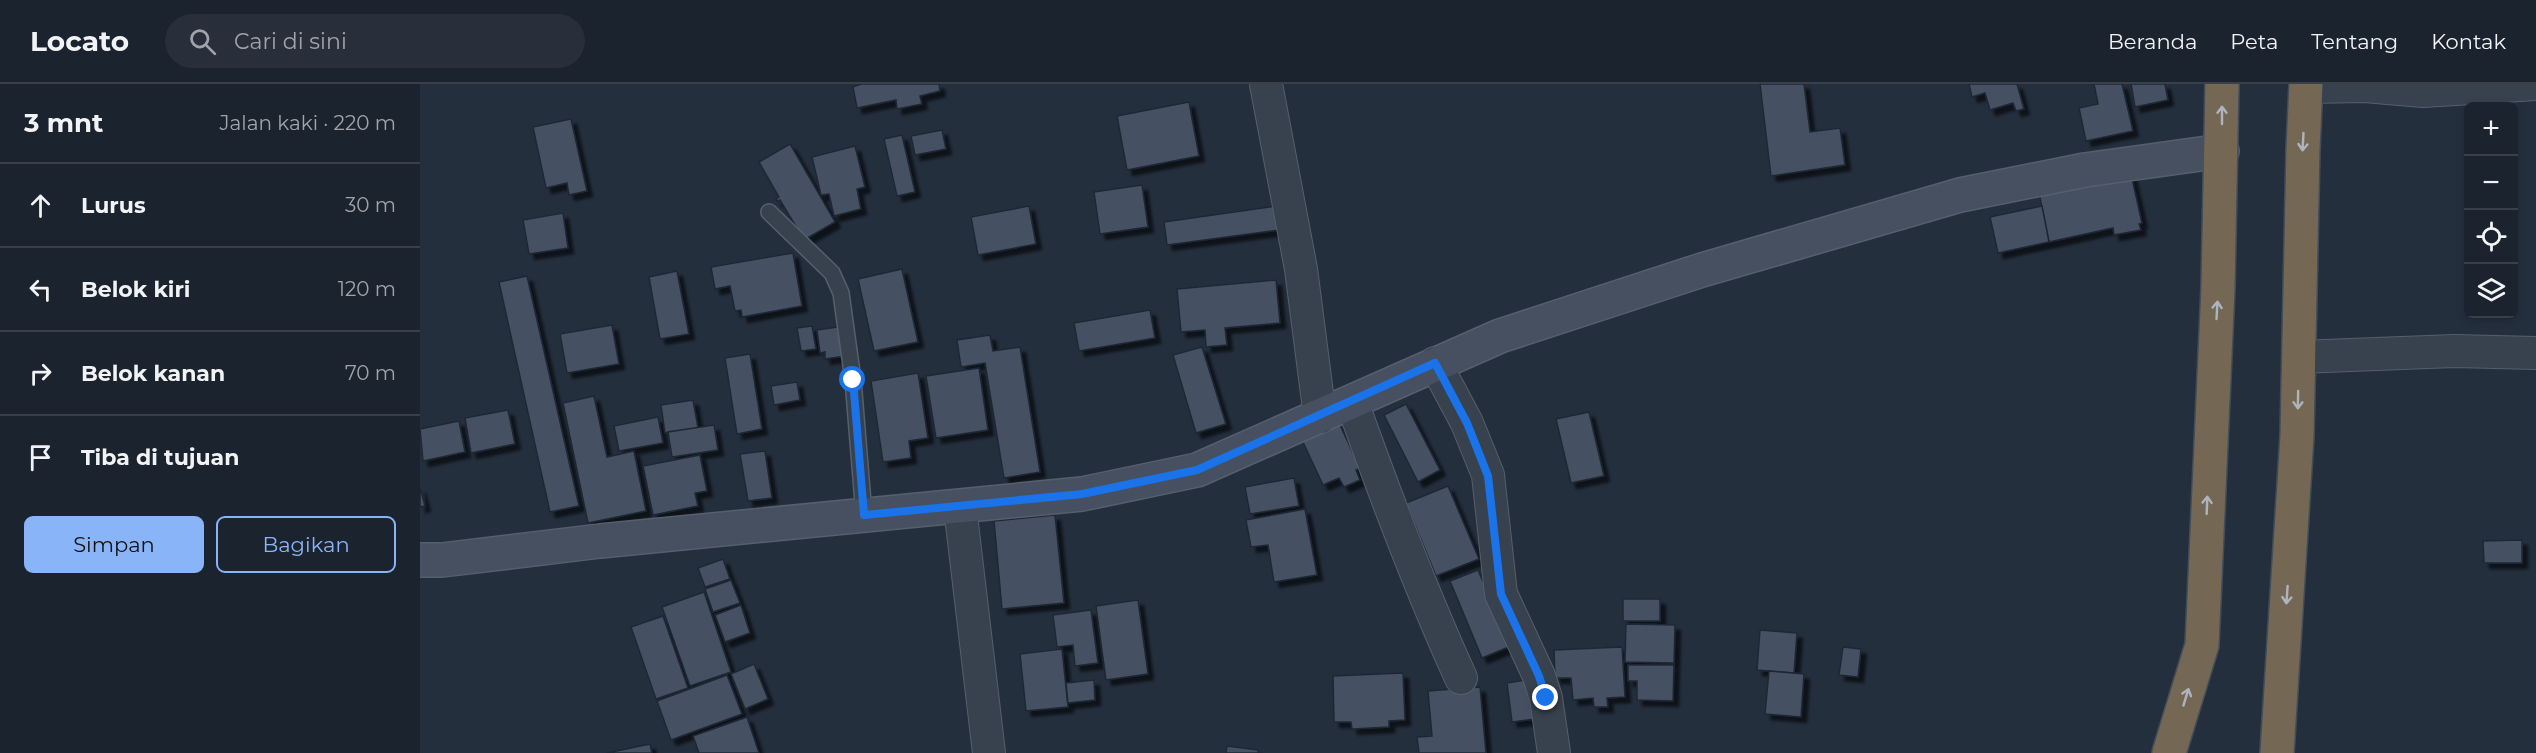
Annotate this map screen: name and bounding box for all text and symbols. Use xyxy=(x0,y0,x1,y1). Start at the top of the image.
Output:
search box xyxy=(165,14,585,68)
text: Locato xyxy=(30,24,129,58)
icon: search xyxy=(186,25,219,58)
text: Cari di sini xyxy=(234,28,347,55)
text: Beranda xyxy=(2108,29,2197,54)
text: Peta xyxy=(2230,29,2278,54)
text: Tentang xyxy=(2311,29,2398,54)
text: Kontak xyxy=(2431,29,2506,54)
map controls xyxy=(2464,102,2518,318)
button: + xyxy=(2464,102,2518,156)
one-way arrow xyxy=(2216,105,2228,125)
text: 3 mnt xyxy=(24,107,103,139)
text: Jalan kaki · 220 m xyxy=(219,111,396,135)
one-way arrow xyxy=(2298,132,2309,152)
button: − xyxy=(2464,156,2518,210)
icon: ahead xyxy=(24,189,57,222)
text: Lurus xyxy=(81,192,146,219)
text: 30 m xyxy=(345,193,396,217)
button: locate xyxy=(2464,210,2518,264)
button: layers xyxy=(2464,264,2518,318)
icon: left xyxy=(24,273,57,306)
text: Belok kiri xyxy=(81,276,190,303)
text: 120 m xyxy=(338,277,396,301)
one-way arrow xyxy=(2212,300,2223,320)
icon: right xyxy=(24,357,57,390)
text: Belok kanan xyxy=(81,360,225,387)
text: 70 m xyxy=(345,361,396,385)
route start xyxy=(839,366,865,392)
one-way arrow xyxy=(2292,390,2303,410)
icon: arrive xyxy=(24,441,57,474)
text: Tiba di tujuan xyxy=(81,444,239,471)
one-way arrow xyxy=(2202,495,2213,515)
button: Simpan xyxy=(24,516,204,573)
button: Bagikan xyxy=(216,516,396,573)
one-way arrow xyxy=(2281,585,2292,604)
route end xyxy=(1532,684,1558,710)
one-way arrow xyxy=(2182,688,2193,707)

